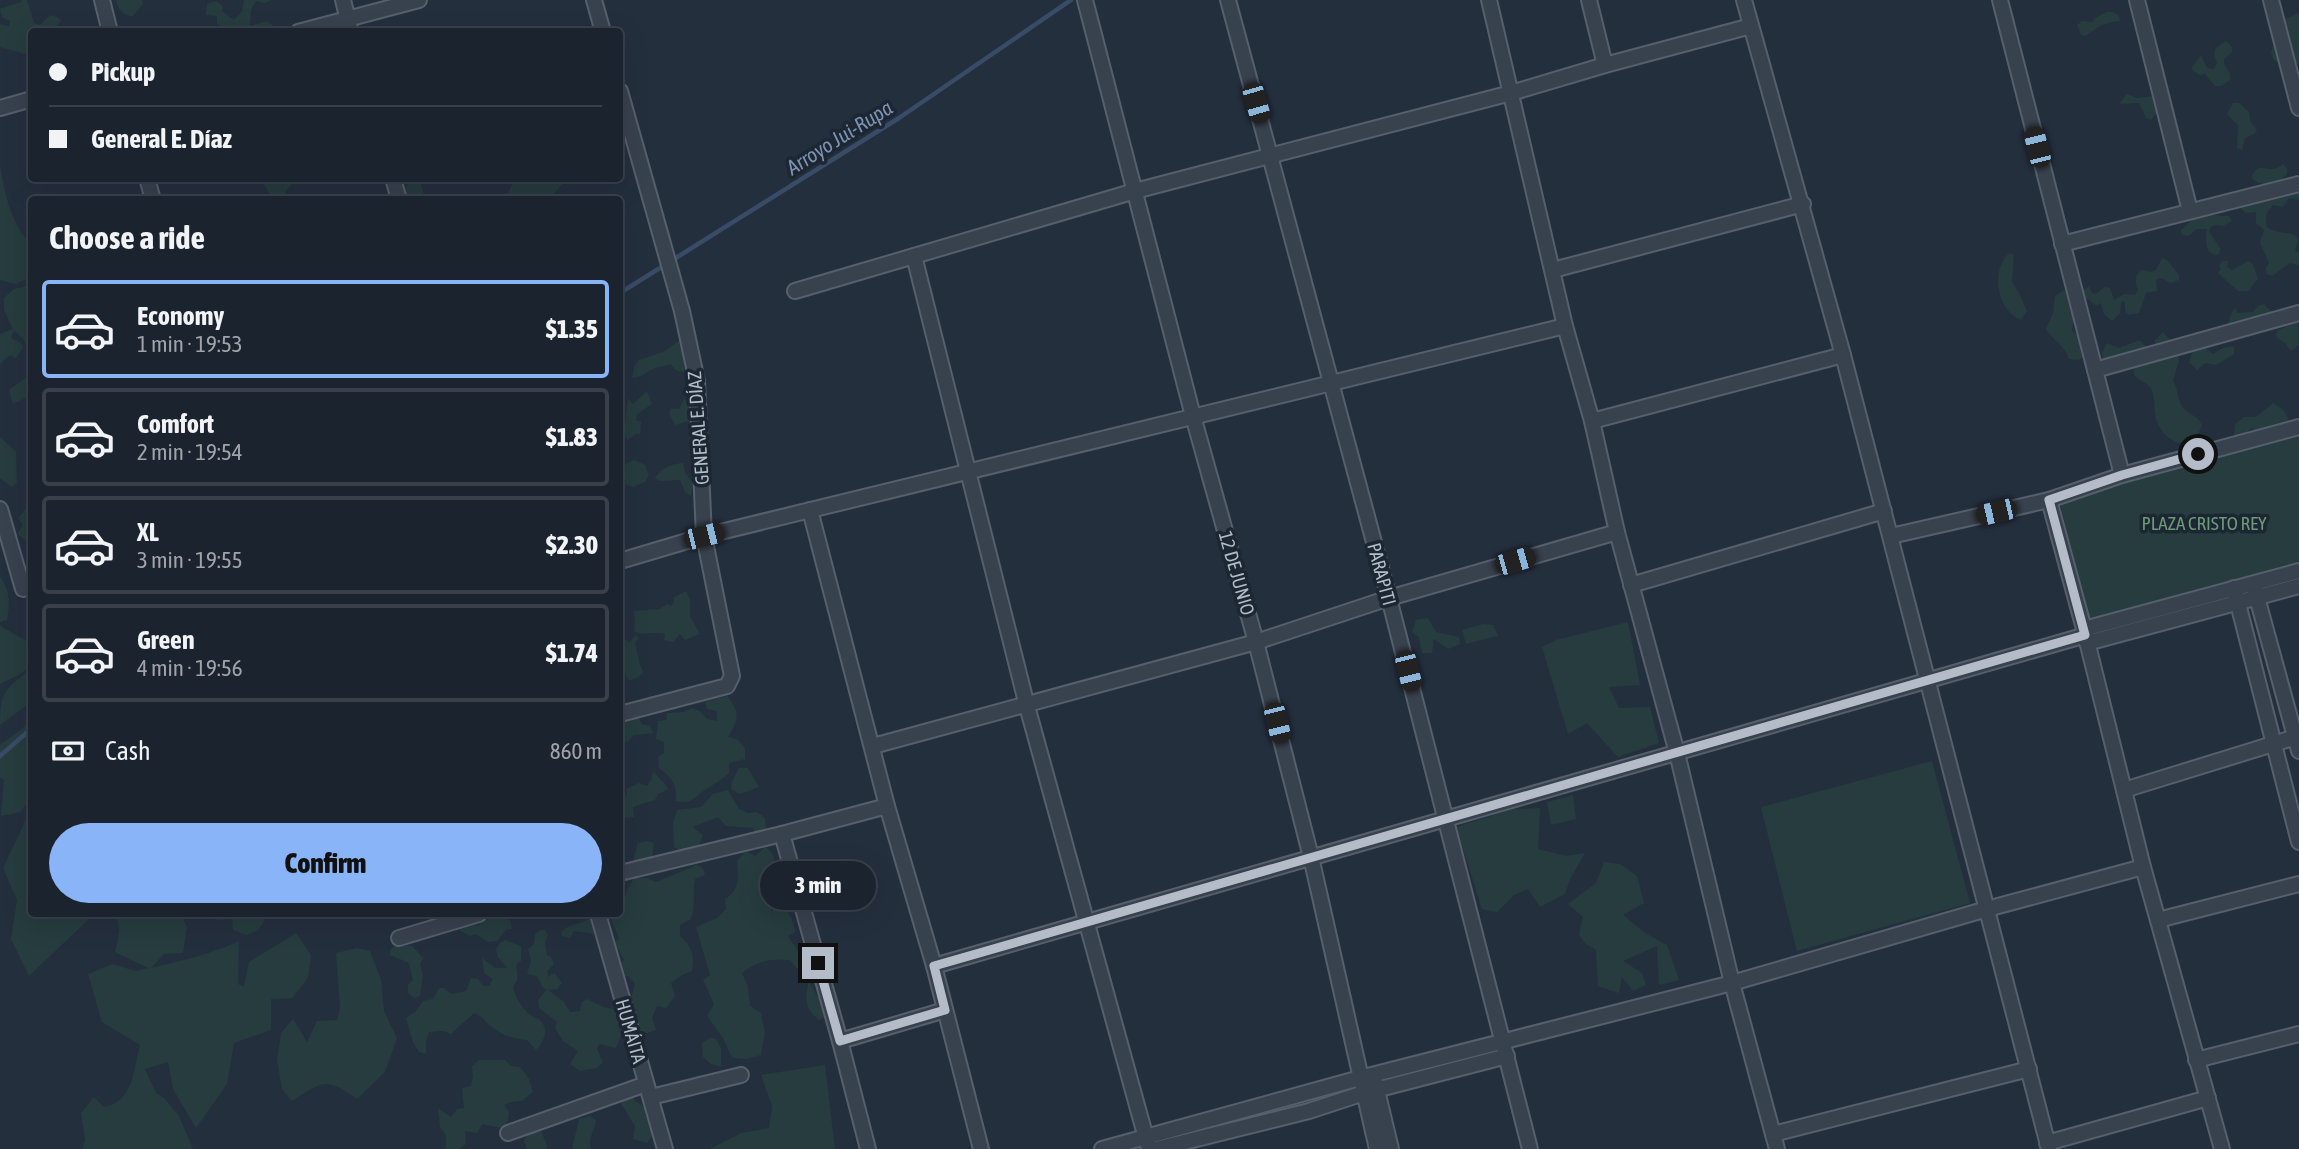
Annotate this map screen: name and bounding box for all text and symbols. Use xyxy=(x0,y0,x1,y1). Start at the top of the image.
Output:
text: Pickup xyxy=(91,57,155,87)
car xyxy=(1241,80,1272,126)
water label: Arroyo Jui-Rupa xyxy=(781,95,897,180)
text: General E. Díaz xyxy=(91,124,232,154)
car xyxy=(2022,124,2053,170)
text: Choose a ride xyxy=(49,219,205,256)
icon: car xyxy=(53,298,116,361)
text: Economy xyxy=(137,301,224,331)
text: $1.35 xyxy=(546,314,598,344)
text: 1 min · 19:53 xyxy=(137,331,243,357)
street label: GENERAL E. DÍAZ xyxy=(683,370,713,485)
icon: car xyxy=(53,406,116,469)
text: Comfort xyxy=(137,409,214,439)
text: $1.83 xyxy=(546,422,598,452)
route start xyxy=(2182,438,2214,470)
text: 2 min · 19:54 xyxy=(137,439,243,465)
car xyxy=(1974,497,2019,527)
park label: PLAZA CRISTO REY xyxy=(2141,512,2267,534)
icon: car xyxy=(53,514,116,577)
text: XL xyxy=(137,517,159,547)
car xyxy=(682,521,727,551)
street label: 12 DE JUNIO xyxy=(1215,529,1259,617)
text: $2.30 xyxy=(546,530,598,560)
street label: PARAPITI xyxy=(1363,540,1401,608)
car xyxy=(1492,545,1539,577)
text: 3 min · 19:55 xyxy=(137,547,243,573)
icon: car xyxy=(53,622,116,685)
text: Green xyxy=(137,625,195,655)
text: $1.74 xyxy=(546,638,598,668)
car xyxy=(1393,648,1424,694)
text: 4 min · 19:56 xyxy=(137,655,243,681)
car xyxy=(1262,700,1293,746)
icon: cash xyxy=(49,732,87,770)
text: Cash xyxy=(105,736,151,766)
text: 860 m xyxy=(550,738,602,764)
button: Confirm xyxy=(49,823,602,903)
callout: 3 min xyxy=(760,862,876,911)
text: 3 min xyxy=(795,872,841,898)
route end xyxy=(802,947,834,979)
street label: HUMÁITA xyxy=(611,996,651,1066)

